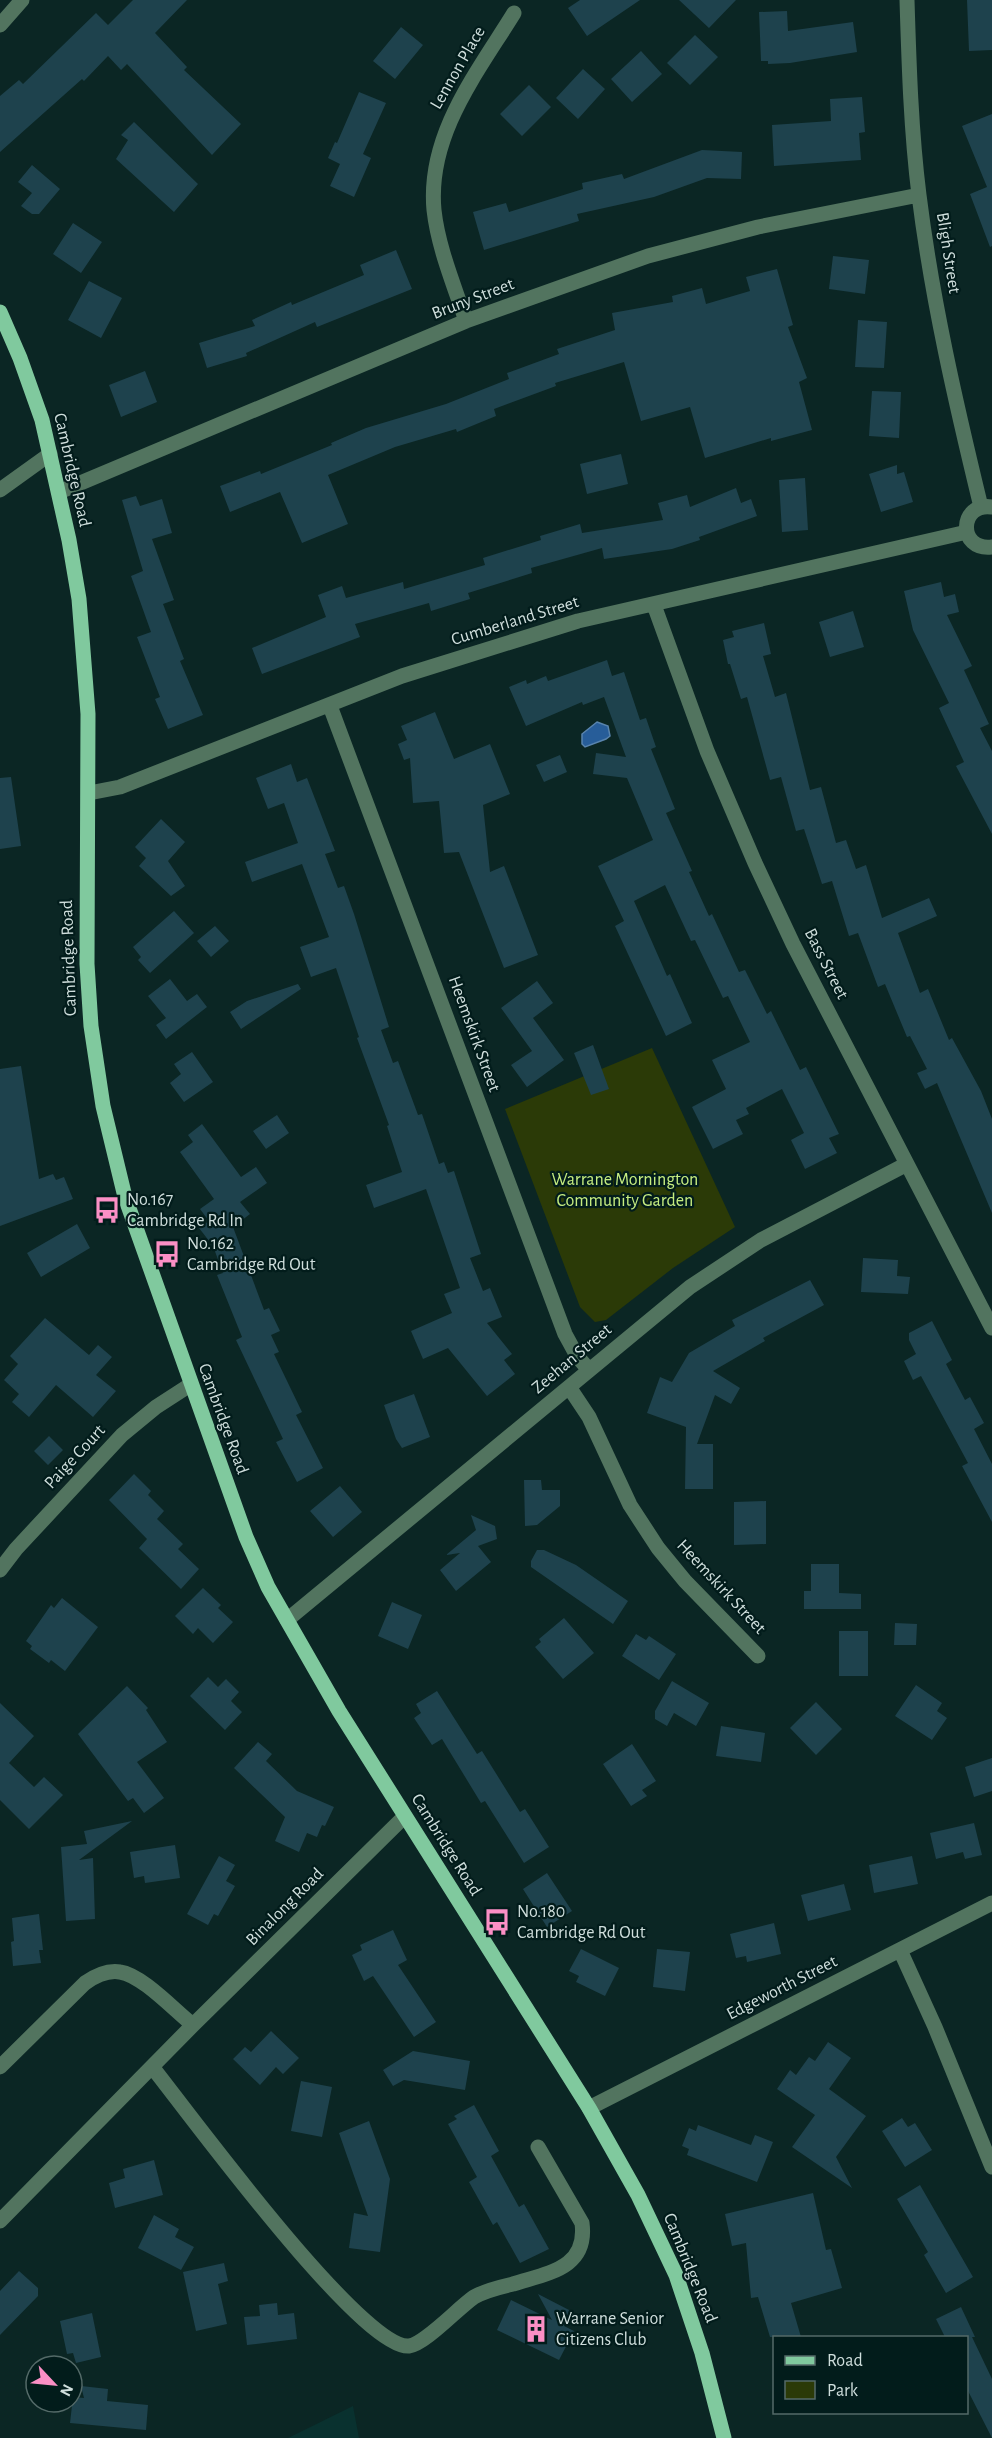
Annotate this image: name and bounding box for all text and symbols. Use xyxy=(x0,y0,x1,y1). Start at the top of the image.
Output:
street label: Lennon Place xyxy=(427,24,489,112)
street label: Bligh Street xyxy=(933,211,963,295)
street label: Bruny Street xyxy=(429,275,517,323)
street label: Cambridge Road xyxy=(50,411,94,529)
street label: Cumberland Street xyxy=(449,593,581,649)
street label: Cambridge Road xyxy=(58,900,80,1016)
street label: Bass Street xyxy=(801,926,852,1002)
street label: Heemskirk Street xyxy=(445,974,503,1094)
park label: Warrane Mornington Community Garden xyxy=(552,1171,698,1210)
place label: No.167 Cambridge Rd In xyxy=(127,1191,243,1230)
bus stop icon: No.167 Cambridge Rd In xyxy=(92,1195,122,1225)
place label: No.162 Cambridge Rd Out xyxy=(187,1235,316,1274)
bus stop icon: No.162 Cambridge Rd Out xyxy=(152,1239,182,1269)
street label: Zeehan Street xyxy=(529,1321,615,1397)
street label: Cambridge Road xyxy=(195,1361,251,1477)
street label: Paige Court xyxy=(41,1421,109,1492)
street label: Heemskirk Street xyxy=(673,1536,769,1638)
street label: Cambridge Road xyxy=(408,1791,484,1899)
street label: Binalong Road xyxy=(243,1865,327,1949)
place label: No.180 Cambridge Rd Out xyxy=(517,1903,646,1942)
bus stop icon: No.180 Cambridge Rd Out xyxy=(482,1907,512,1937)
street label: Edgeworth Street xyxy=(724,1952,840,2024)
street label: Cambridge Road xyxy=(660,2211,720,2325)
place label: Warrane Senior Citizens Club xyxy=(556,2310,664,2349)
building icon: Warrane Senior Citizens Club xyxy=(521,2314,551,2344)
legend xyxy=(773,2336,968,2414)
text: Road xyxy=(827,2352,863,2370)
north arrow xyxy=(24,2354,84,2414)
text: N xyxy=(57,2382,76,2399)
text: Park xyxy=(827,2382,859,2400)

